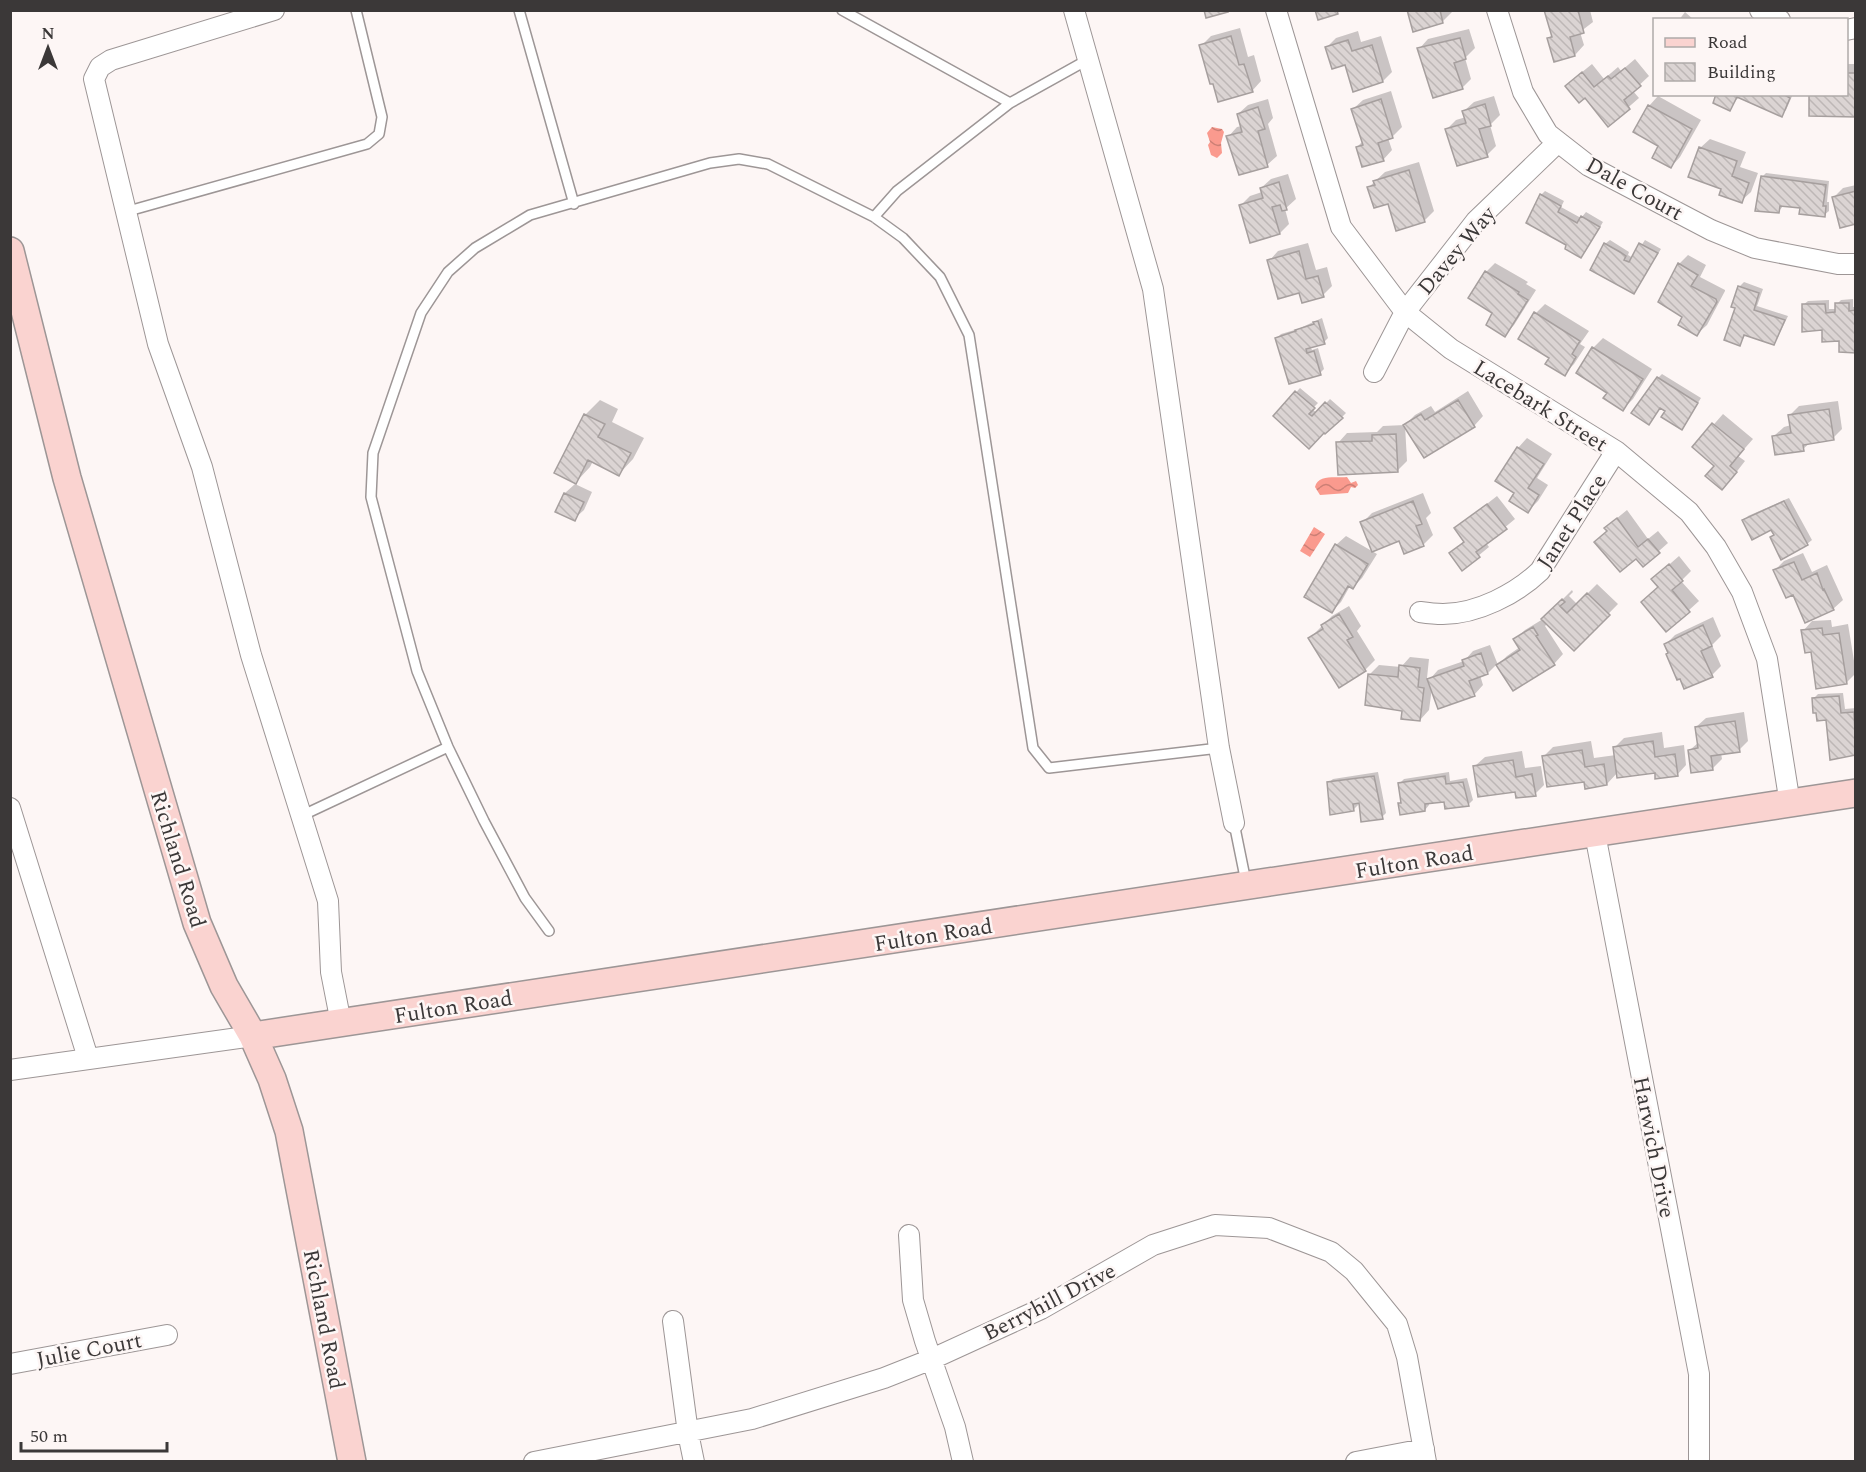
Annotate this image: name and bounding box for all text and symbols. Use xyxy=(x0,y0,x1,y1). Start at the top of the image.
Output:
north arrow xyxy=(18,18,78,78)
legend xyxy=(1653,18,1848,96)
text: N xyxy=(41,22,55,46)
text: Road xyxy=(1707,29,1748,56)
text: Building xyxy=(1707,59,1776,86)
street label: Dale Court xyxy=(1579,149,1689,230)
street label: Davey Way xyxy=(1410,198,1505,303)
street label: Lacebark Street xyxy=(1466,352,1614,461)
street label: Janet Place xyxy=(1529,468,1615,576)
street label: Richland Road xyxy=(141,787,214,932)
street label: Fulton Road xyxy=(1353,837,1476,888)
street label: Fulton Road xyxy=(872,910,995,961)
street label: Fulton Road xyxy=(392,982,515,1033)
street label: Harwich Drive xyxy=(1624,1074,1683,1221)
street label: Richland Road xyxy=(294,1246,353,1392)
street label: Berryhill Drive xyxy=(977,1255,1122,1350)
street label: Julie Court xyxy=(34,1324,145,1377)
scale bar xyxy=(21,1415,166,1453)
text: 50 m xyxy=(30,1423,68,1450)

